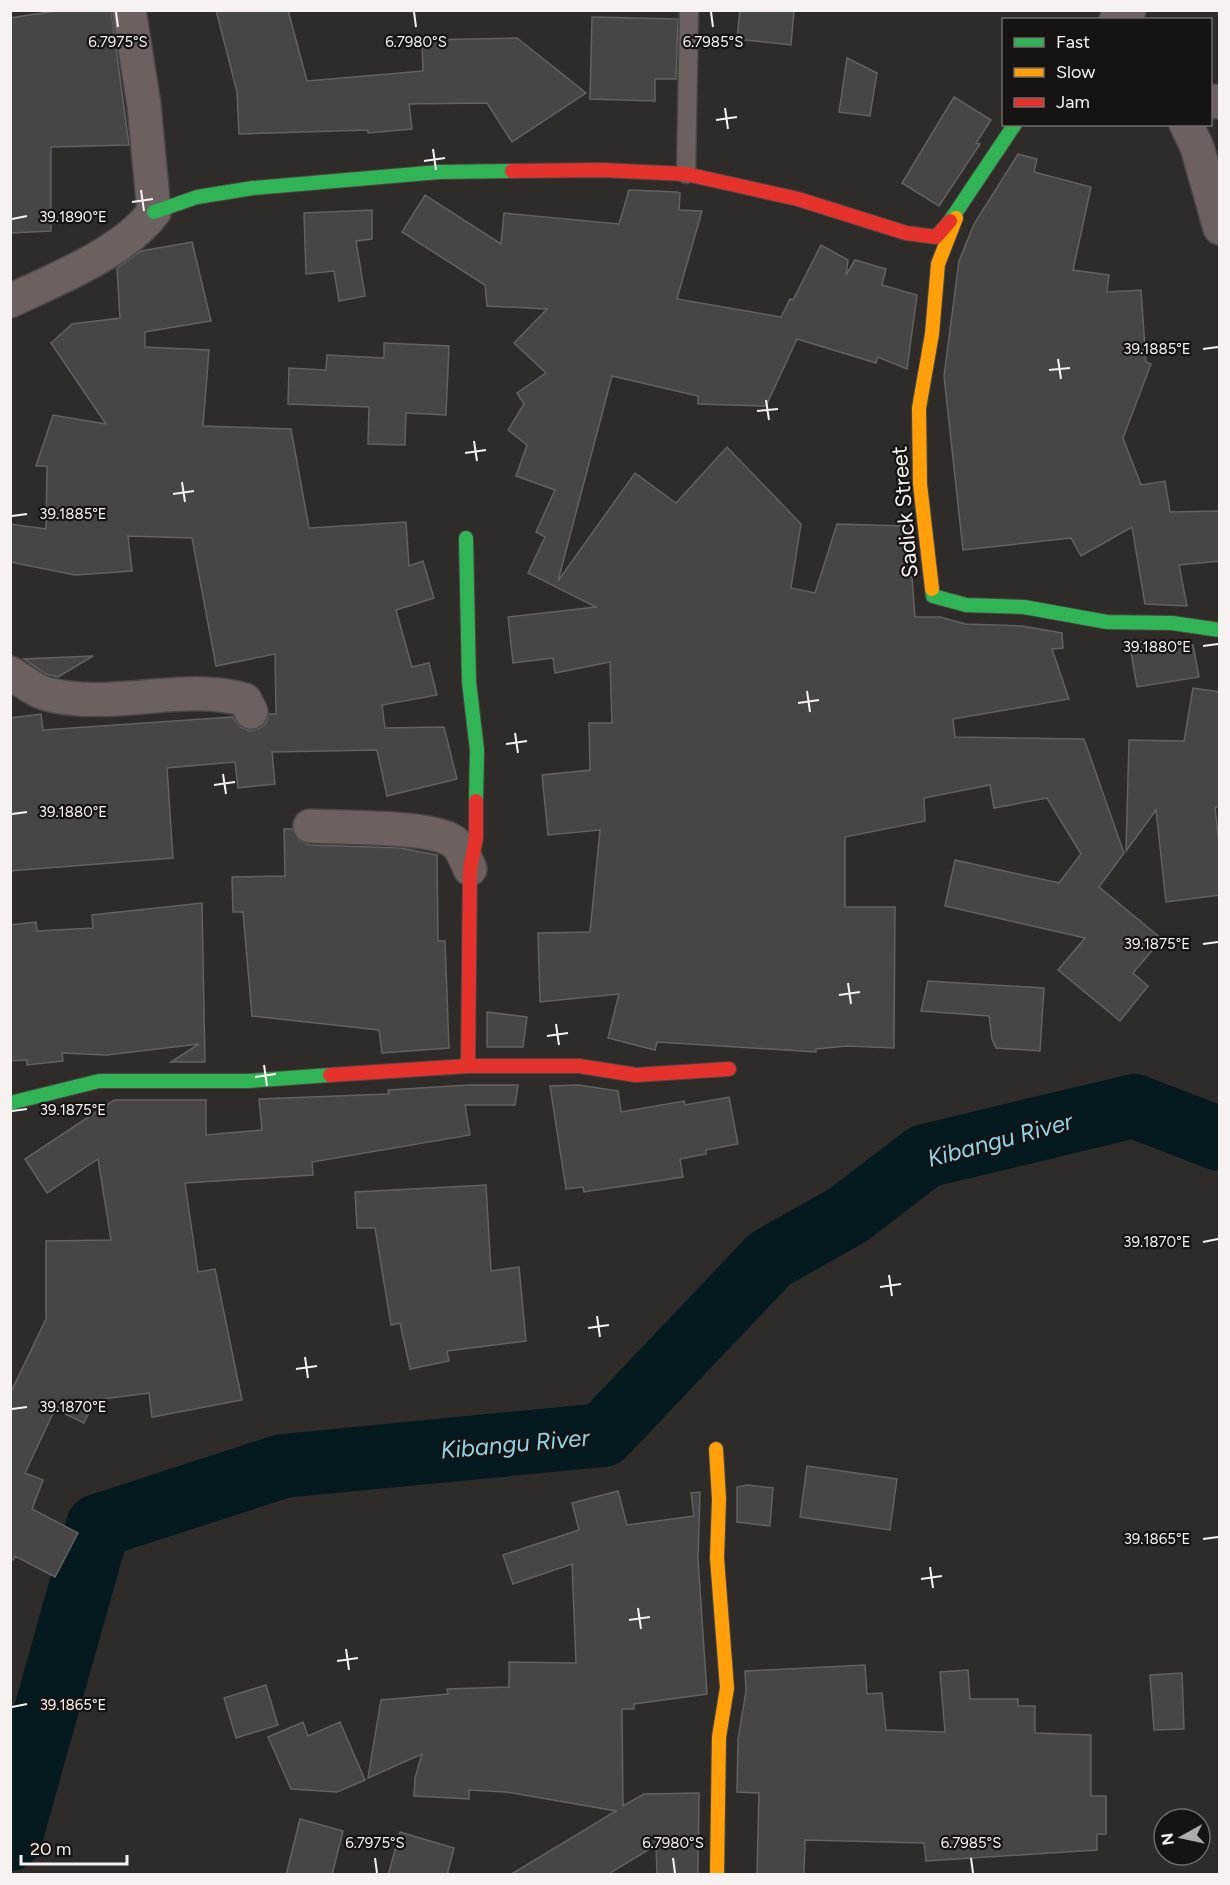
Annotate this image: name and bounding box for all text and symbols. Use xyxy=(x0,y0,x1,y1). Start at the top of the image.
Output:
legend xyxy=(1002,18,1212,126)
text: Fast xyxy=(1056,31,1090,53)
text: 6.7975°S xyxy=(88,33,148,51)
text: 6.7980°S xyxy=(385,33,447,51)
text: 6.7985°S xyxy=(683,33,743,51)
text: Slow xyxy=(1056,61,1095,83)
text: Jam xyxy=(1056,91,1090,113)
text: 39.1890°E xyxy=(39,208,107,226)
text: 39.1885°E xyxy=(1123,340,1191,358)
street label: Sadick Street xyxy=(885,445,924,579)
text: 39.1885°E xyxy=(39,505,107,523)
text: 39.1880°E xyxy=(1123,638,1191,656)
text: 39.1880°E xyxy=(39,803,107,821)
text: 39.1875°E xyxy=(1124,935,1190,953)
text: 39.1875°E xyxy=(40,1101,106,1119)
water label: Kibangu River xyxy=(924,1106,1077,1173)
text: 39.1870°E xyxy=(1123,1233,1191,1251)
text: 39.1870°E xyxy=(39,1398,107,1416)
water label: Kibangu River xyxy=(439,1422,591,1464)
text: 39.1865°E xyxy=(1124,1530,1190,1548)
text: 39.1865°E xyxy=(40,1696,106,1714)
north arrow xyxy=(1152,1807,1212,1867)
scale bar xyxy=(21,1828,128,1866)
text: N xyxy=(1157,1832,1178,1846)
text: 6.7975°S xyxy=(345,1834,405,1852)
text: 6.7980°S xyxy=(642,1834,704,1852)
text: 6.7985°S xyxy=(941,1834,1001,1852)
text: 20 m xyxy=(30,1838,71,1860)

